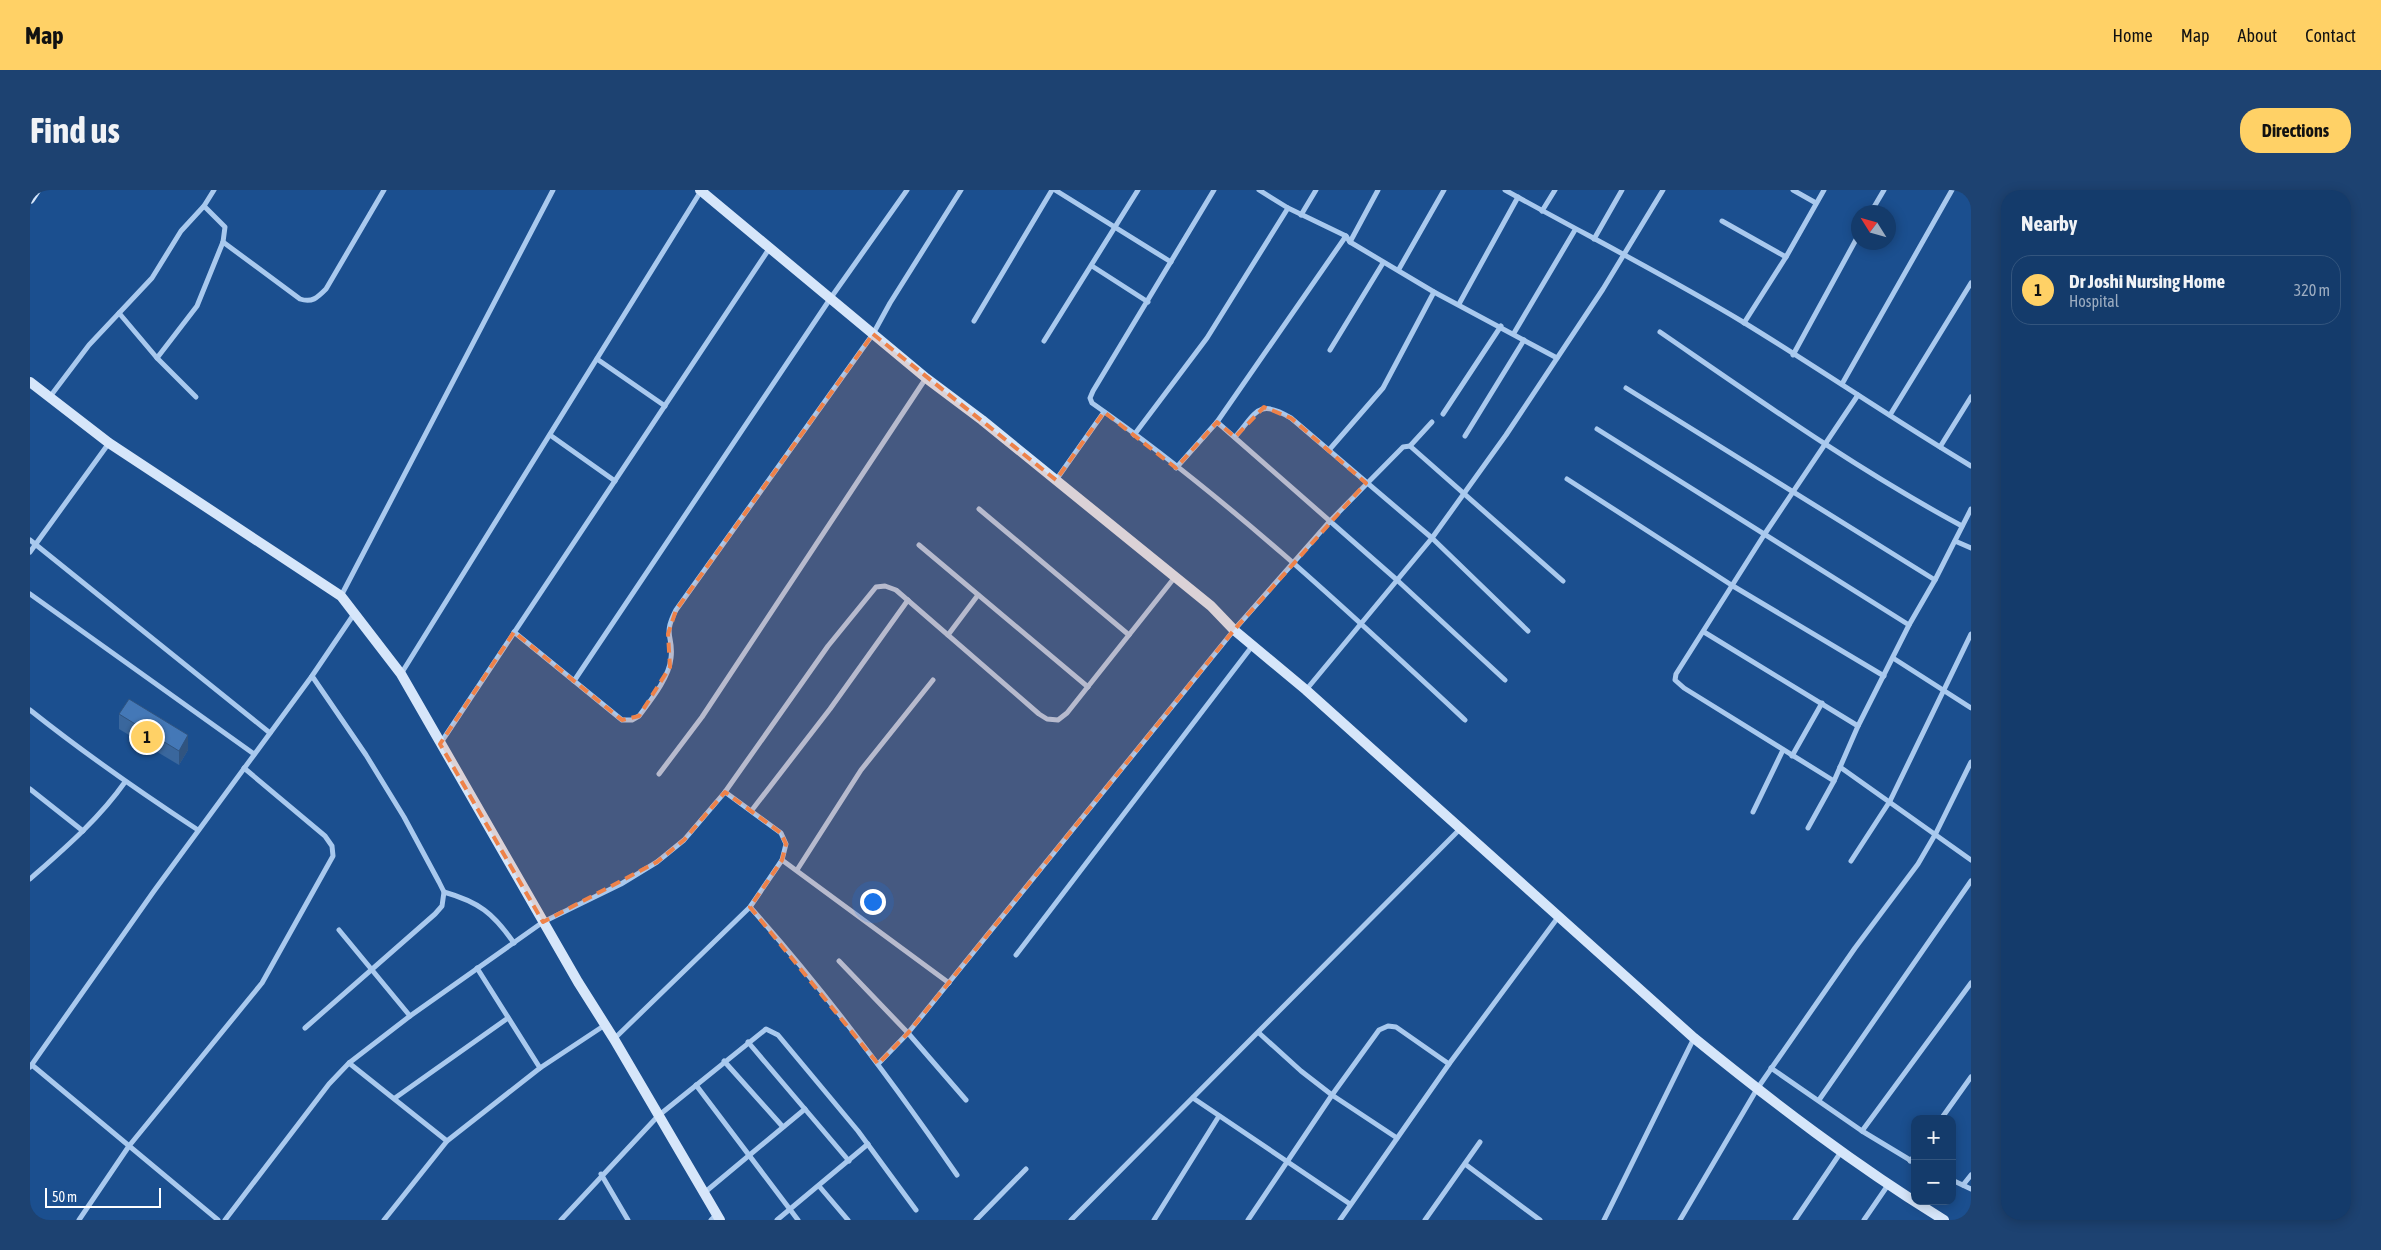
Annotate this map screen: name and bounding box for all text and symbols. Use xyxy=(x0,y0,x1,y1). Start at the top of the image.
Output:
text: Map xyxy=(25,22,64,49)
text: Home xyxy=(2113,25,2153,46)
text: Map xyxy=(2181,25,2210,46)
text: About xyxy=(2238,25,2277,46)
text: Contact xyxy=(2305,25,2356,46)
button: Directions xyxy=(2240,108,2351,153)
text: Find us xyxy=(30,110,120,150)
north arrow xyxy=(1851,205,1896,250)
text: Nearby xyxy=(2021,211,2077,235)
text: Dr Joshi Nursing Home xyxy=(2069,270,2225,292)
text: 1 xyxy=(2034,281,2042,299)
text: 320 m xyxy=(2294,281,2330,299)
text: Hospital xyxy=(2069,292,2119,310)
pin: 1 xyxy=(131,718,163,756)
your location xyxy=(860,889,886,915)
map controls xyxy=(1911,1115,1956,1205)
button: + xyxy=(1911,1115,1956,1160)
button: − xyxy=(1911,1160,1956,1205)
scale bar xyxy=(45,1185,161,1208)
text: 50 m xyxy=(52,1189,77,1205)

